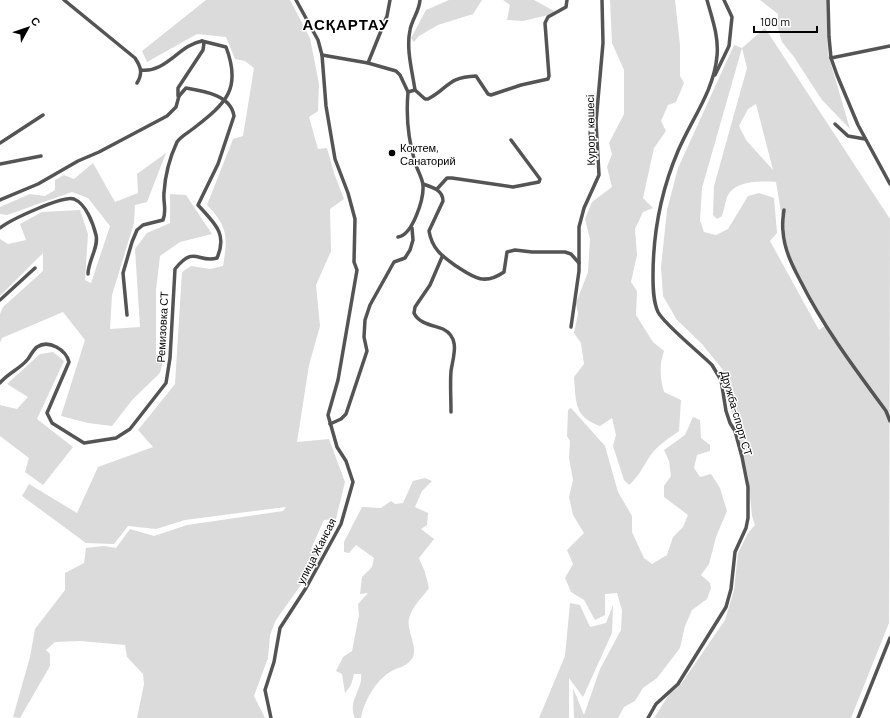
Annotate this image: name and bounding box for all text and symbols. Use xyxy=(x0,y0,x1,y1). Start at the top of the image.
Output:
north arrow xyxy=(8,8,48,48)
scale bar xyxy=(754,8,817,34)
text: С xyxy=(29,14,44,29)
text: 100 m xyxy=(760,14,790,28)
district label: АСҚАРТАУ xyxy=(303,15,389,33)
street label: Курорт көшесі xyxy=(583,94,597,166)
place label: Коктем, Санаторий xyxy=(400,141,456,167)
marker: Коктем, Санаторий xyxy=(387,148,397,158)
street label: Ремизовка СТ xyxy=(154,291,170,363)
street label: Дружба-спорт СТ xyxy=(719,369,755,457)
street label: улица Жансая xyxy=(294,516,338,586)

